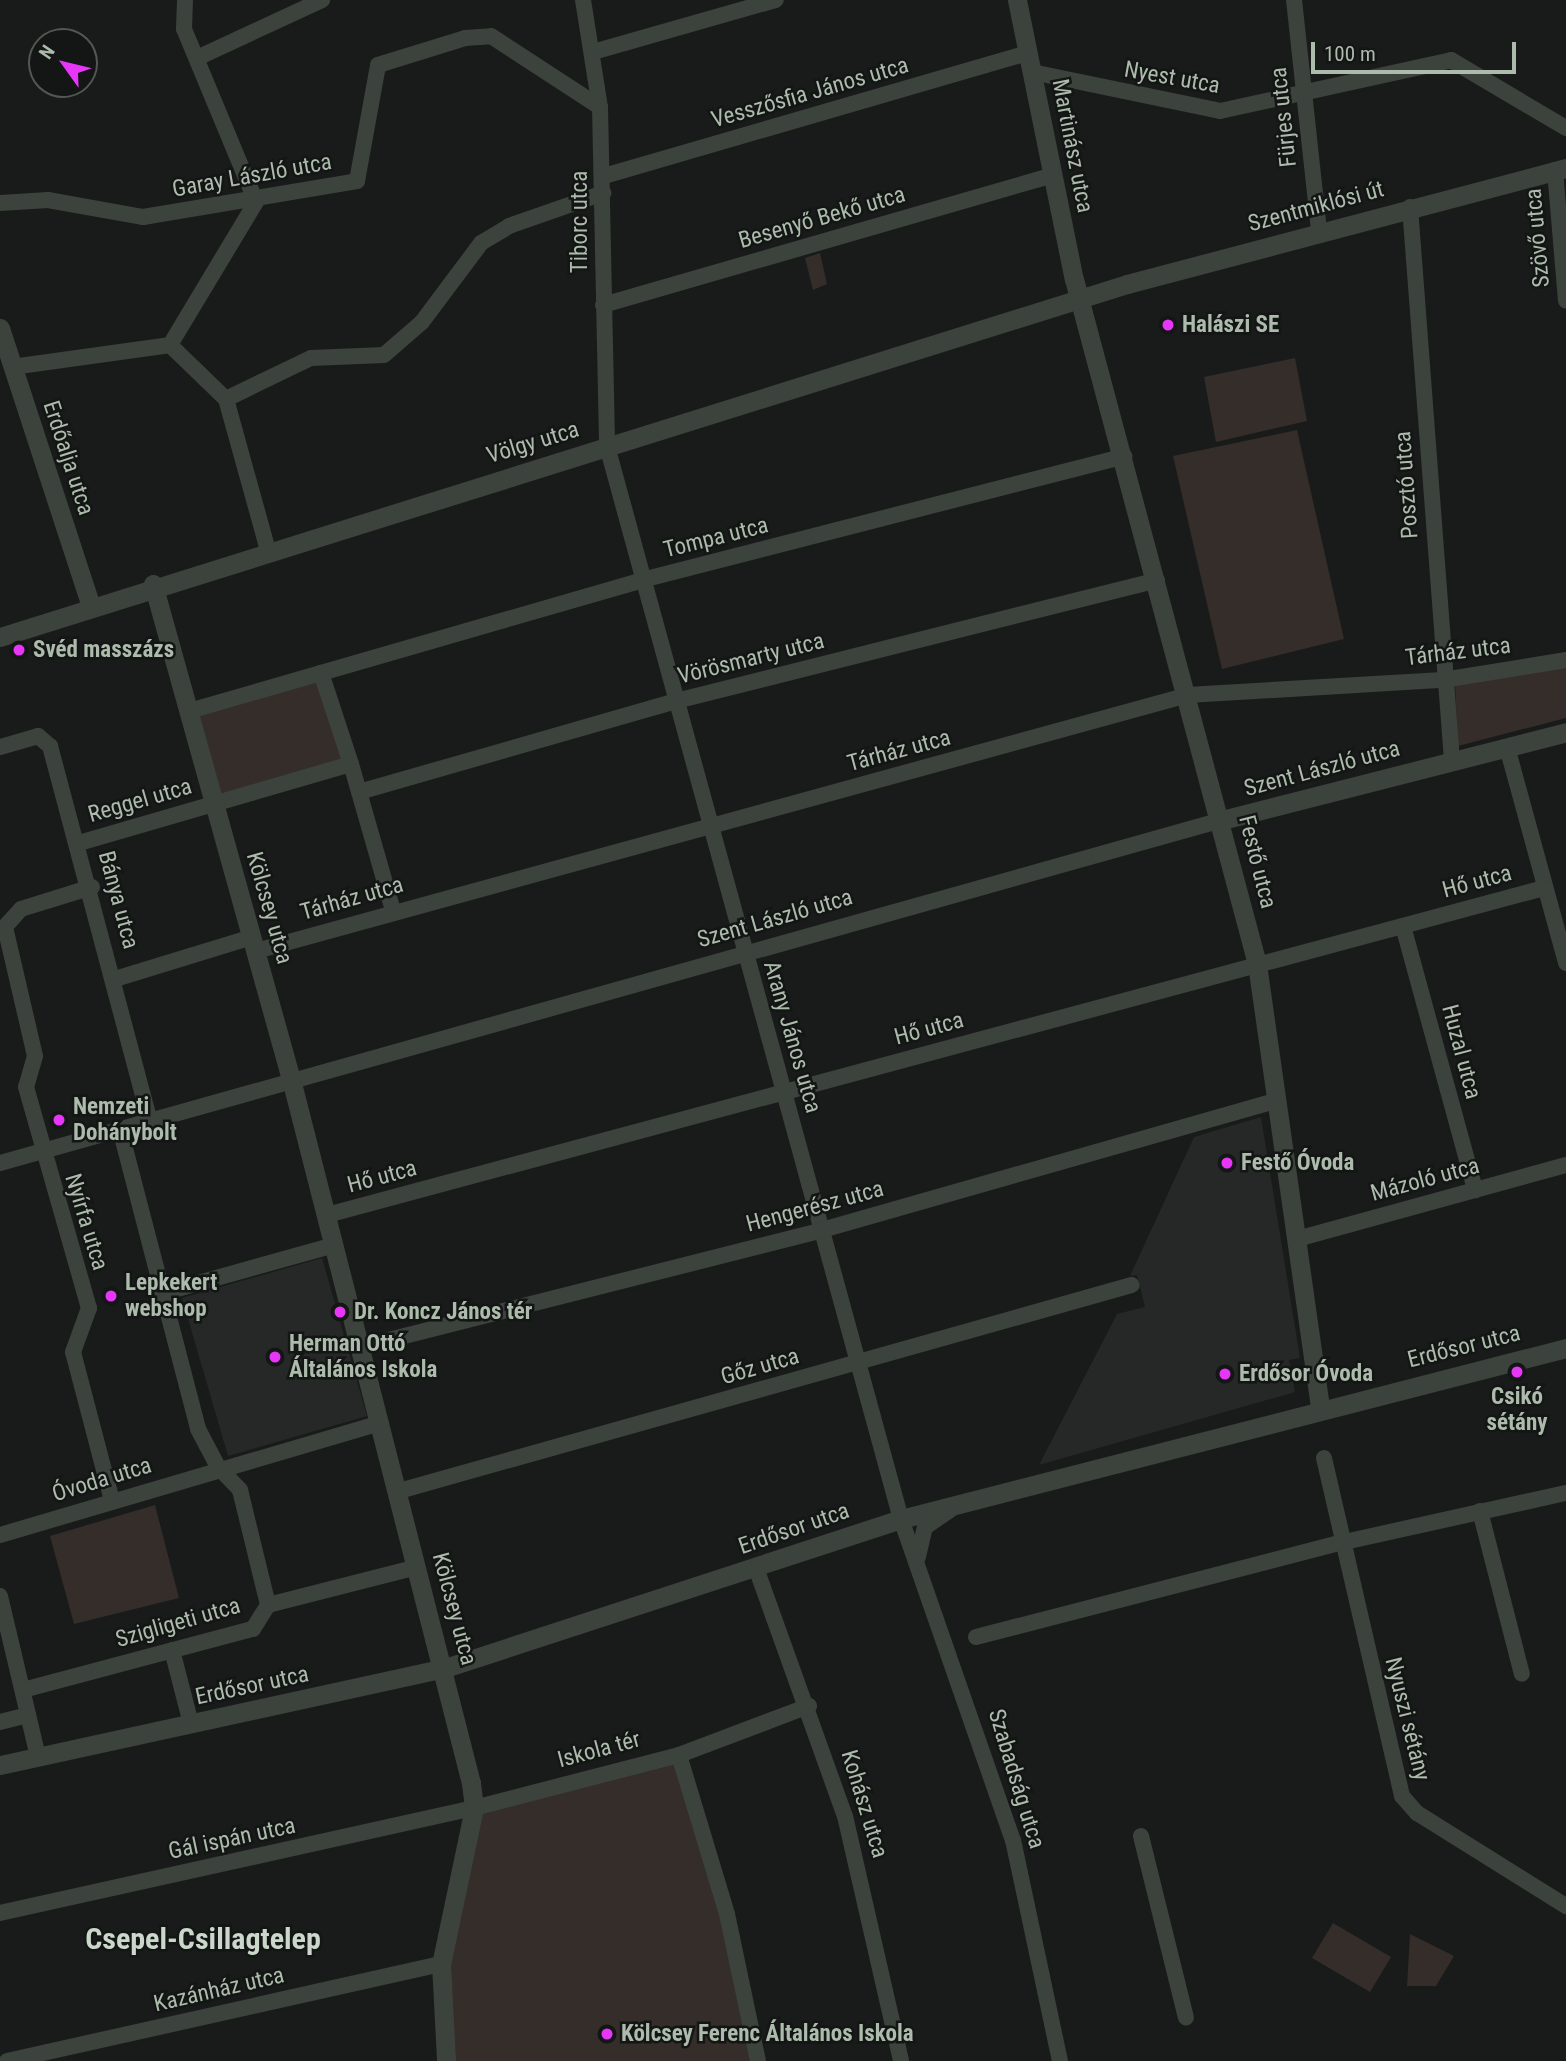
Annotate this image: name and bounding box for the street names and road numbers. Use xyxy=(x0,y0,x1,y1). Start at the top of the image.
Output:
street label: Vesszősfia János utca xyxy=(708,52,912,134)
street label: Nyest utca xyxy=(1122,56,1222,100)
street label: Fürjes utca xyxy=(1265,66,1303,168)
street label: Martinász utca xyxy=(1046,77,1098,215)
street label: Garay László utca xyxy=(170,148,334,204)
street label: Tiborc utca xyxy=(566,171,594,273)
street label: Szentmiklósi út xyxy=(1245,176,1387,238)
street label: Besenyő Bekő utca xyxy=(735,181,909,255)
street label: Szövő utca xyxy=(1520,187,1556,289)
street label: Erdőalja utca xyxy=(37,397,99,519)
street label: Völgy utca xyxy=(484,416,582,470)
street label: Posztó utca xyxy=(1389,430,1425,540)
street label: Tompa utca xyxy=(661,512,771,564)
street label: Vörösmarty utca xyxy=(675,627,827,691)
street label: Tárház utca xyxy=(1404,632,1512,672)
street label: Tárház utca xyxy=(844,724,954,778)
street label: Szent László utca xyxy=(1241,735,1403,803)
street label: Reggel utca xyxy=(85,773,195,829)
street label: Festő utca xyxy=(1232,813,1282,911)
street label: Bánya utca xyxy=(92,848,144,952)
street label: Kölcsey utca xyxy=(240,849,298,967)
street label: Hő utca xyxy=(1439,860,1515,904)
street label: Tárház utca xyxy=(297,871,407,927)
street label: Szent László utca xyxy=(694,884,856,954)
street label: Arany János utca xyxy=(757,958,827,1116)
street label: Huzal utca xyxy=(1435,1002,1487,1102)
street label: Hő utca xyxy=(891,1007,967,1051)
street label: Mázoló utca xyxy=(1368,1152,1482,1208)
street label: Hő utca xyxy=(344,1155,420,1199)
street label: Nyírfa utca xyxy=(58,1170,114,1274)
street label: Hengerész utca xyxy=(743,1175,887,1239)
street label: Erdősor utca xyxy=(1405,1320,1523,1374)
street label: Gőz utca xyxy=(718,1343,802,1391)
street label: Óvoda utca xyxy=(49,1452,155,1508)
street label: Erdősor utca xyxy=(735,1497,853,1561)
street label: Kölcsey utca xyxy=(426,1550,482,1668)
street label: Szigligeti utca xyxy=(113,1592,243,1654)
street label: Nyuszi sétány xyxy=(1378,1655,1436,1783)
street label: Erdősor utca xyxy=(193,1661,311,1711)
street label: Szabadság utca xyxy=(982,1706,1050,1852)
street label: Iskola tér xyxy=(555,1726,643,1774)
street label: Kohász utca xyxy=(835,1747,893,1861)
street label: Gál ispán utca xyxy=(166,1812,298,1866)
street label: Kazánház utca xyxy=(151,1962,287,2018)

